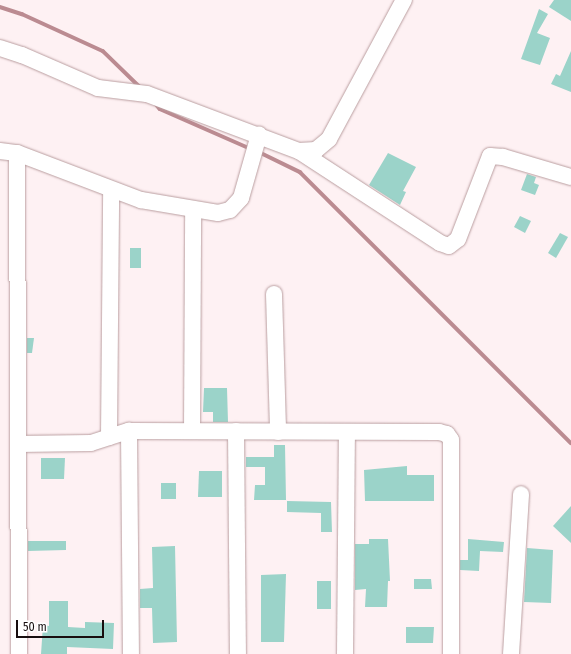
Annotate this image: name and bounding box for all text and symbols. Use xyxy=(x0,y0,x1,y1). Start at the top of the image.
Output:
scale bar xyxy=(18,612,106,638)
text: 50 m xyxy=(23,620,47,634)

